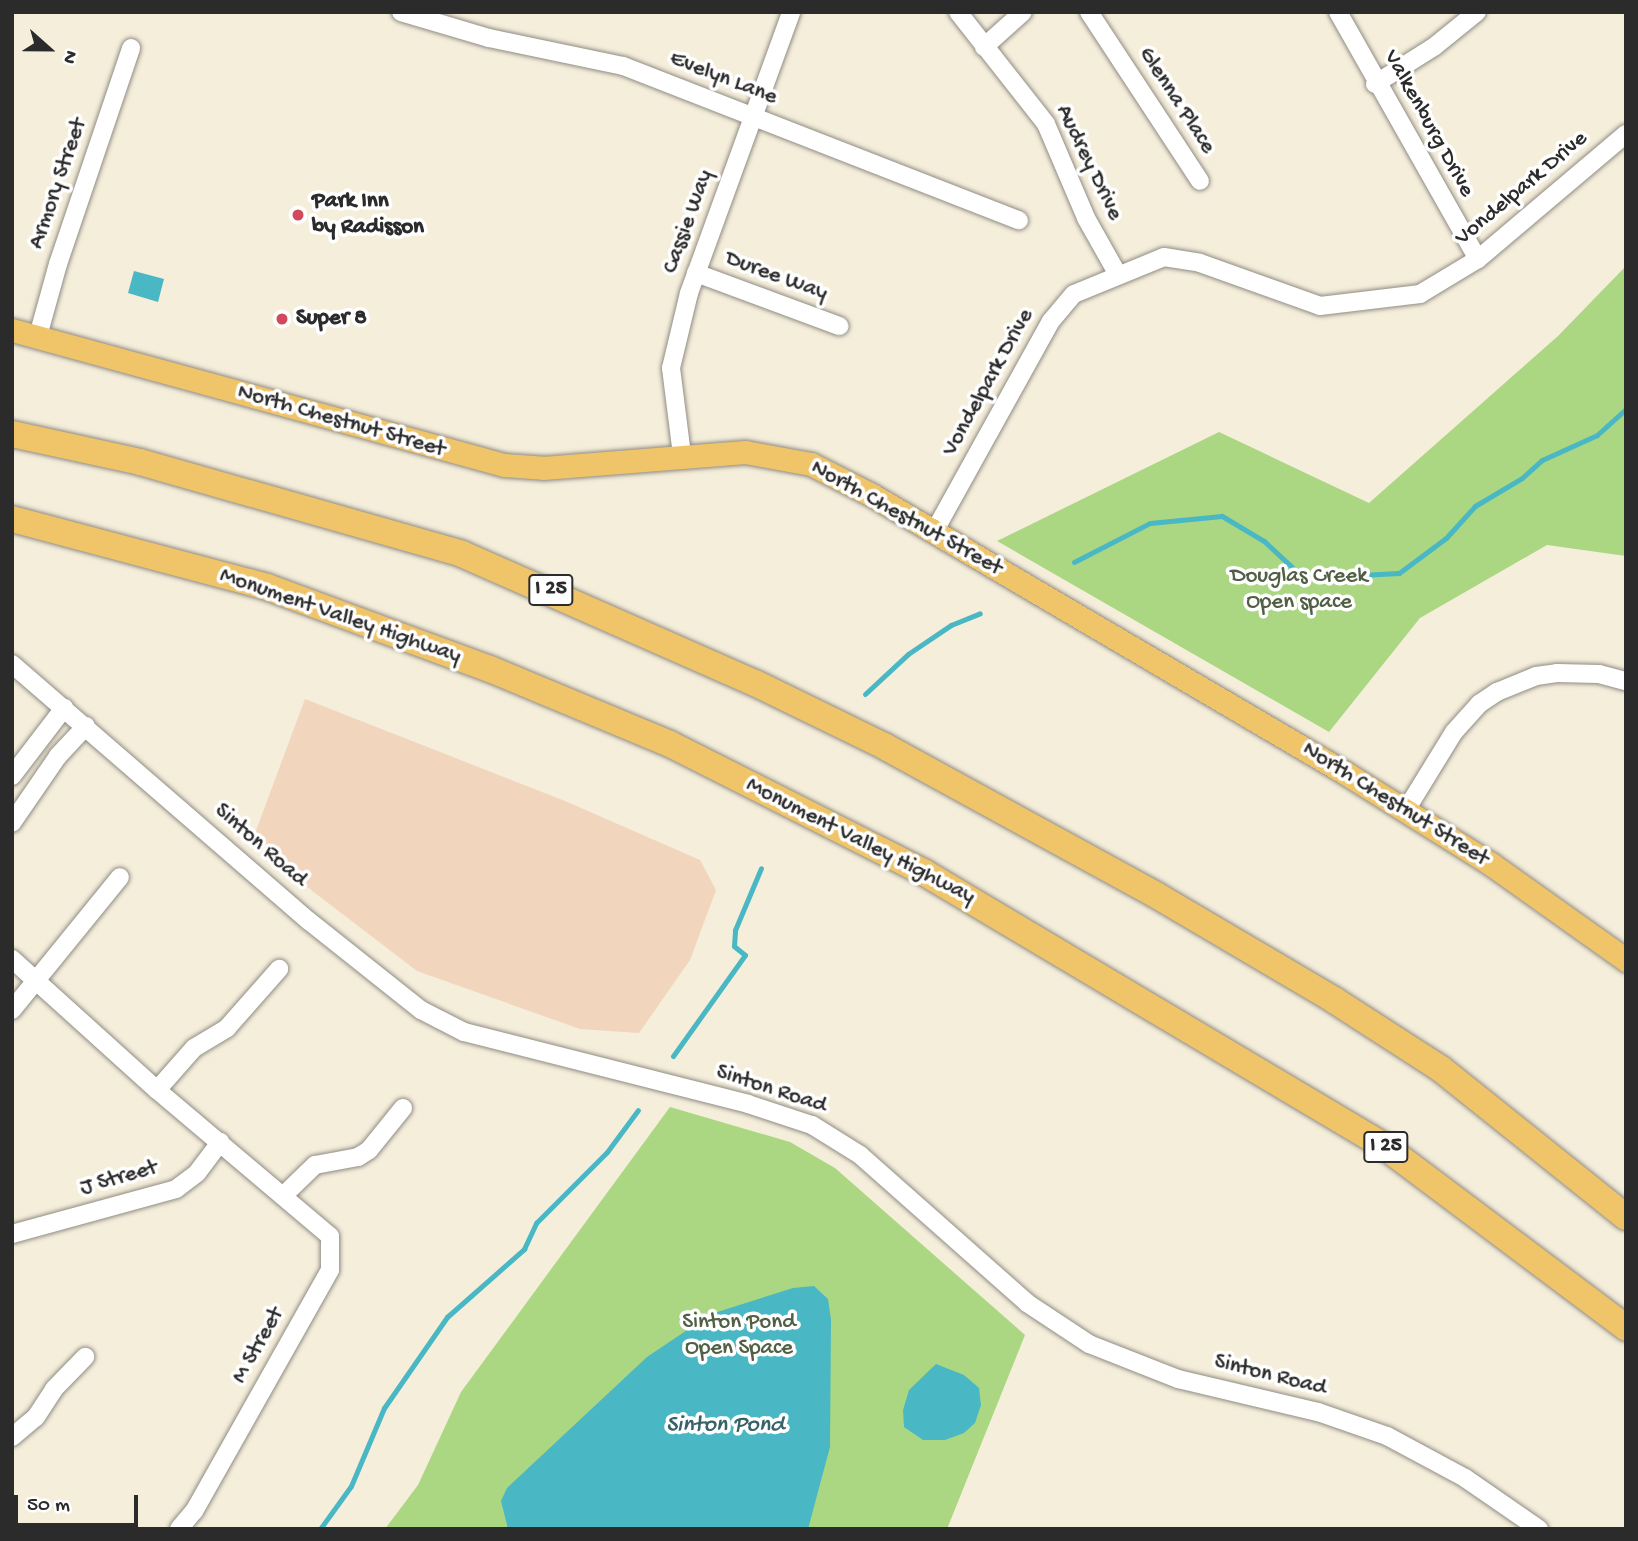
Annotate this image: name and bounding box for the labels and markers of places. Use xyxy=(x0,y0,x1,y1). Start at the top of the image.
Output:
place label: Park Inn by Radisson xyxy=(312,188,424,242)
marker: Park Inn by Radisson xyxy=(290,207,306,223)
place label: Super 8 xyxy=(296,305,367,333)
marker: Super 8 xyxy=(274,311,290,327)

